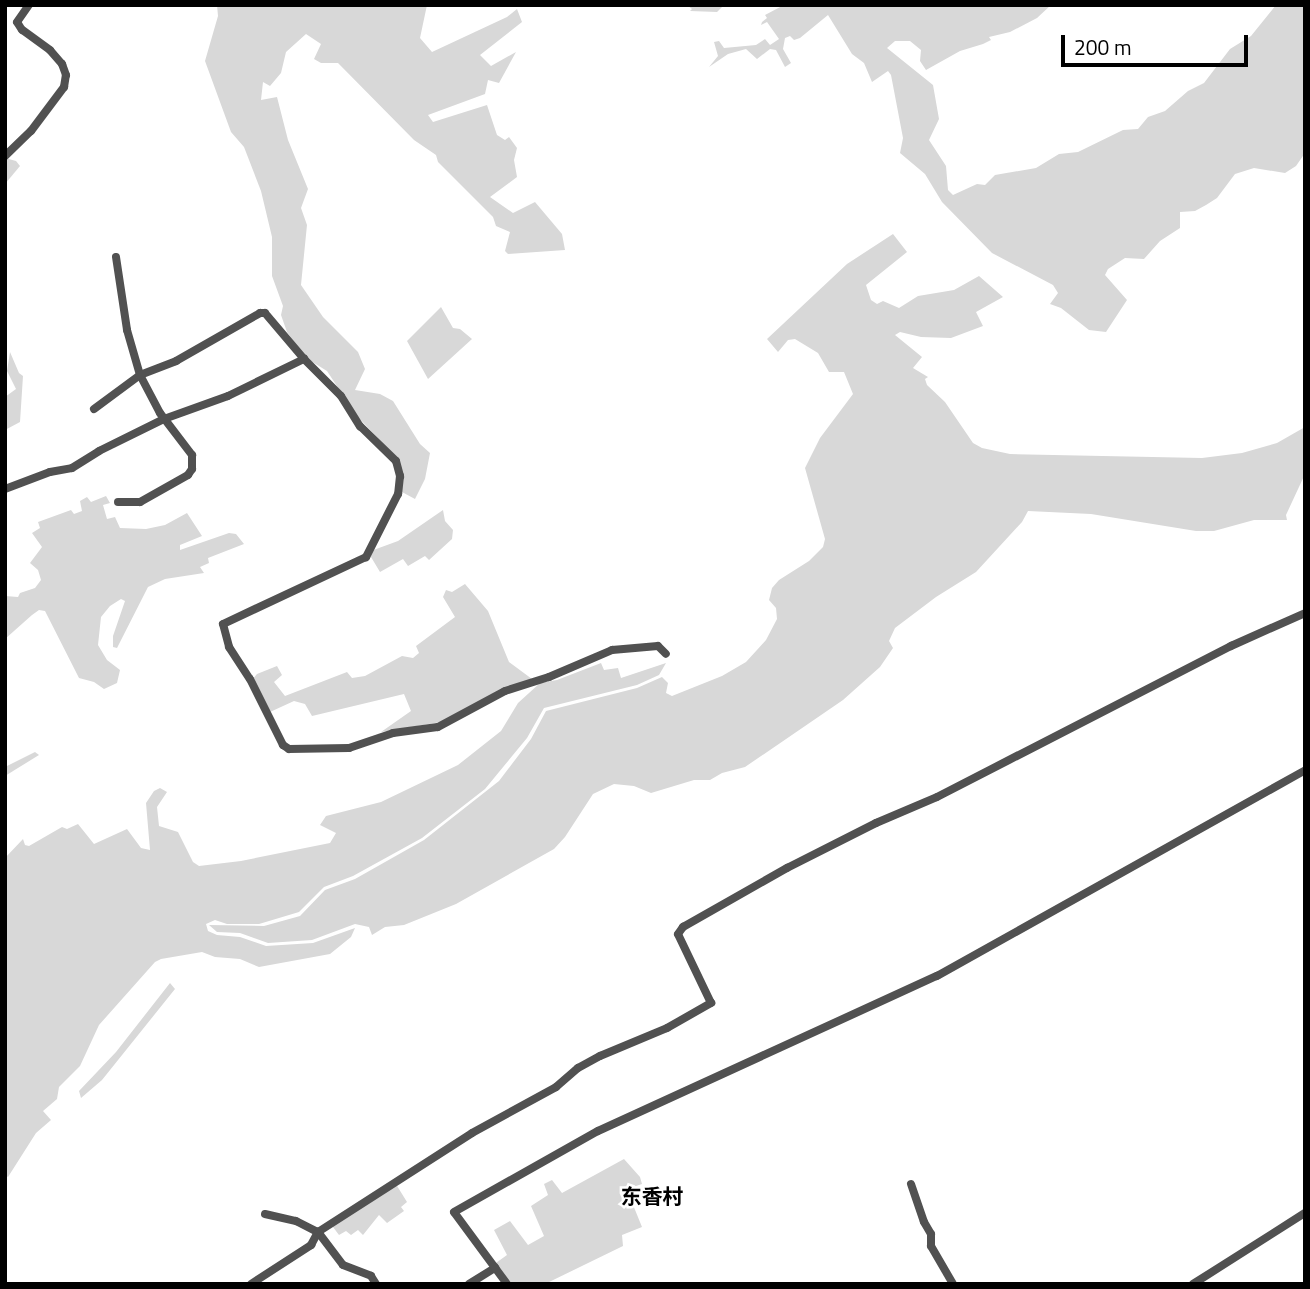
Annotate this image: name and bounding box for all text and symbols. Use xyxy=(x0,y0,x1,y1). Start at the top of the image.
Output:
scale bar xyxy=(1065,21,1252,65)
text: 200 m xyxy=(1074,31,1131,63)
district label: 东香村 xyxy=(621,1183,683,1209)

